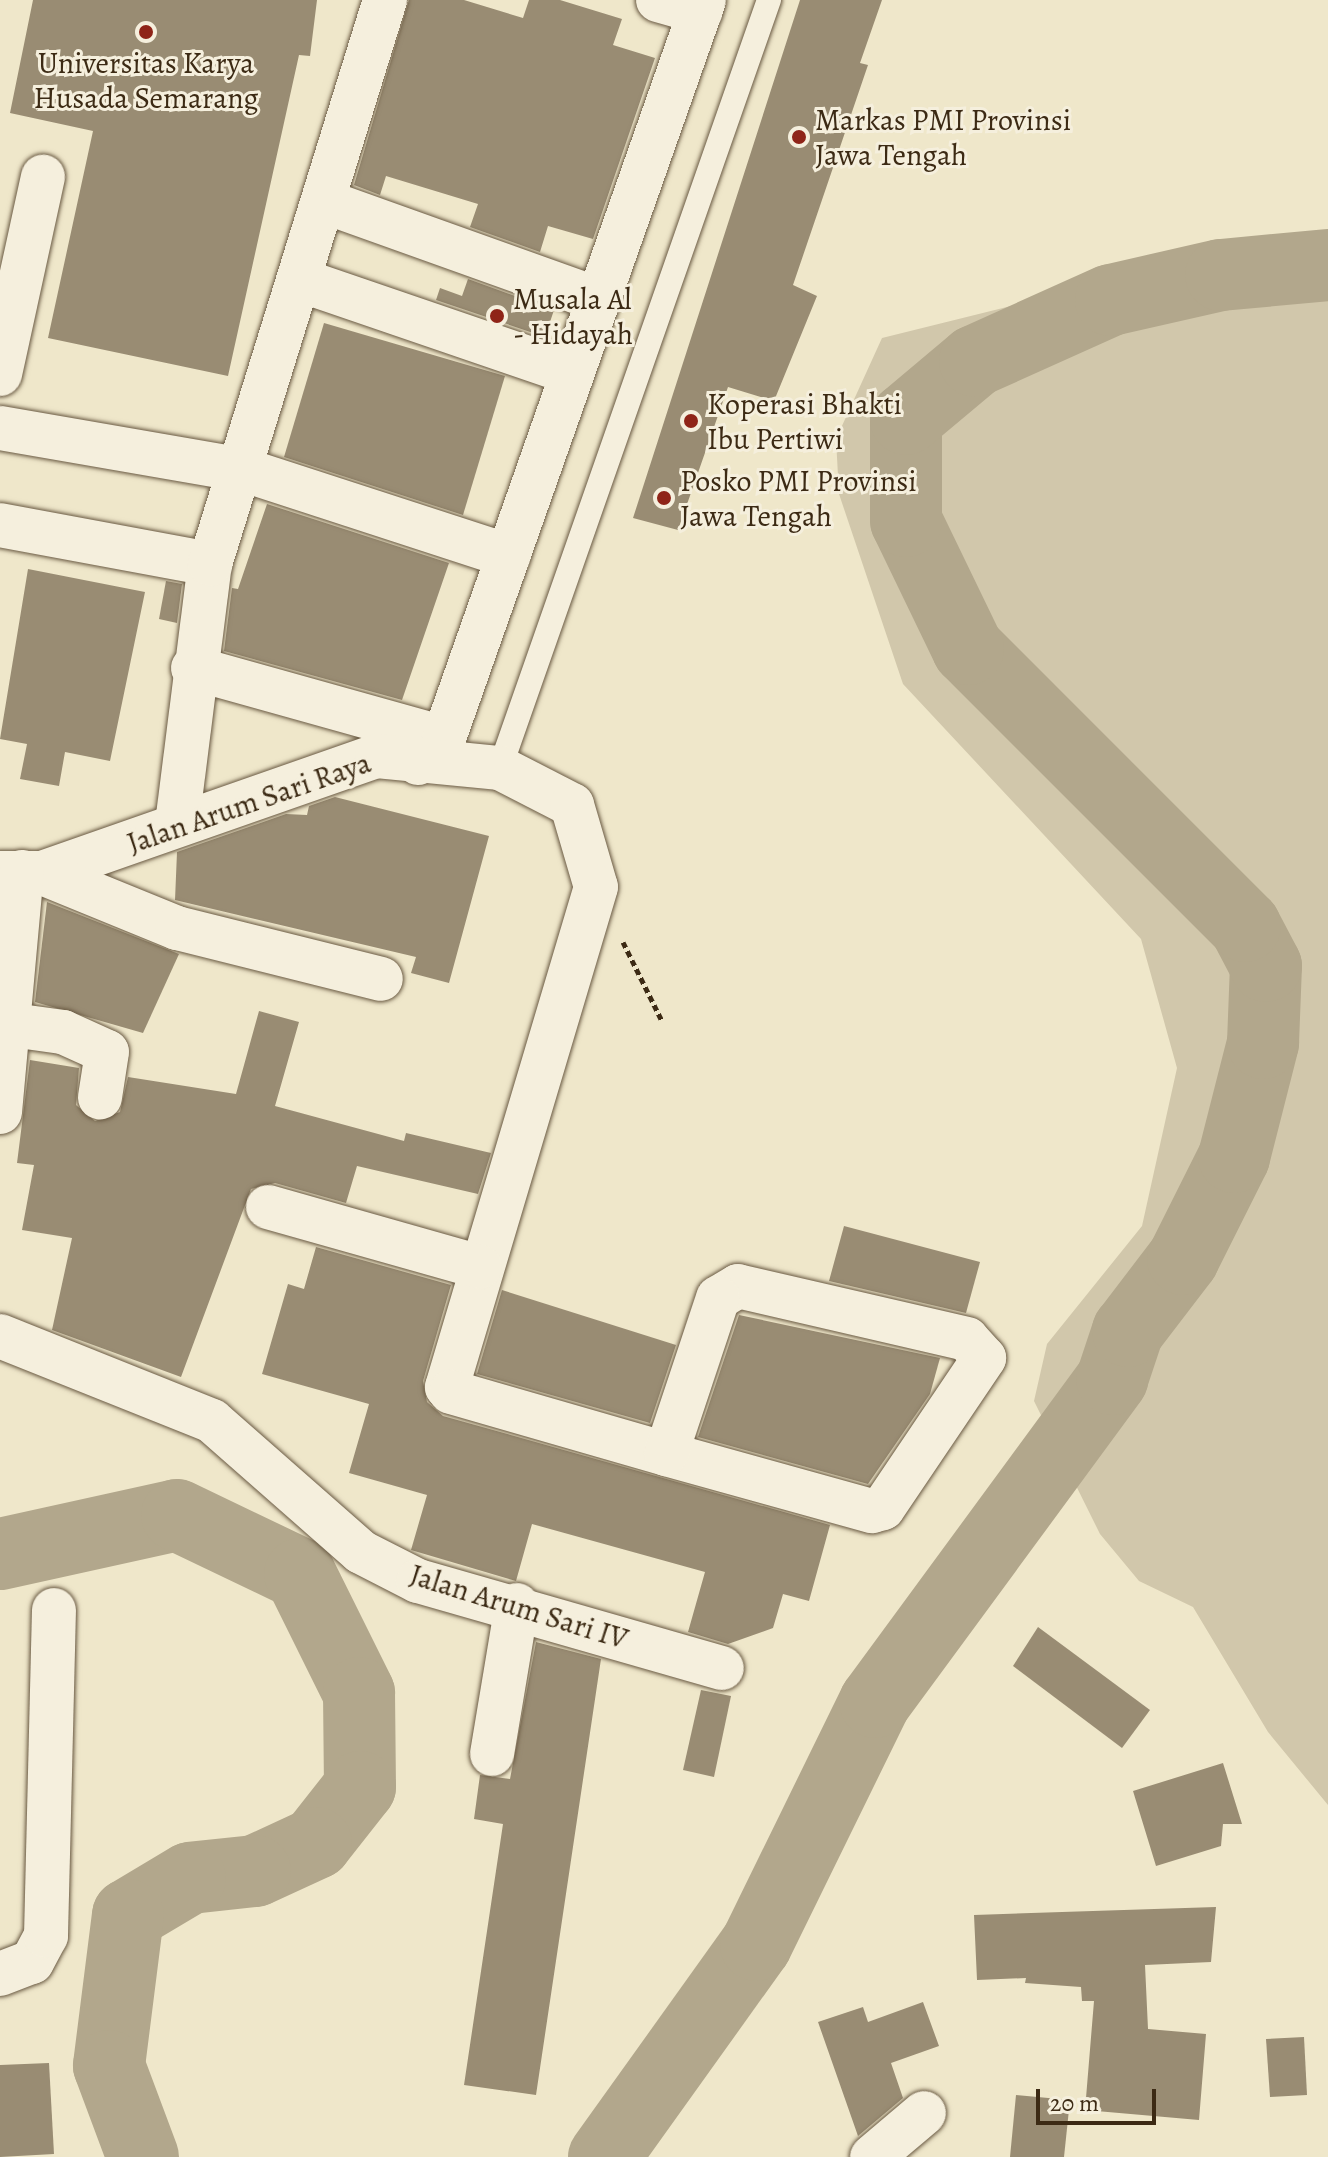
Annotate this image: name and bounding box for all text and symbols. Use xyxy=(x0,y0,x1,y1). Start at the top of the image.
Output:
marker: Universitas Karya Husada Semarang xyxy=(137,23,155,41)
place label: Universitas Karya Husada Semarang xyxy=(33,45,259,116)
place label: Markas PMI Provinsi Jawa Tengah xyxy=(815,102,1071,172)
marker: Markas PMI Provinsi Jawa Tengah xyxy=(790,128,808,146)
place label: Musala Al - Hidayah xyxy=(513,281,634,352)
marker: Musala Al - Hidayah xyxy=(488,307,506,325)
place label: Koperasi Bhakti Ibu Pertiwi xyxy=(707,386,902,456)
marker: Koperasi Bhakti Ibu Pertiwi xyxy=(682,412,700,430)
place label: Posko PMI Provinsi Jawa Tengah xyxy=(680,463,917,534)
marker: Posko PMI Provinsi Jawa Tengah xyxy=(655,489,673,507)
street label: Jalan Arum Sari Raya xyxy=(122,744,376,862)
street label: Jalan Arum Sari IV xyxy=(405,1557,633,1657)
scale bar xyxy=(1040,2073,1160,2123)
text: 20 m xyxy=(1050,2087,1099,2119)

